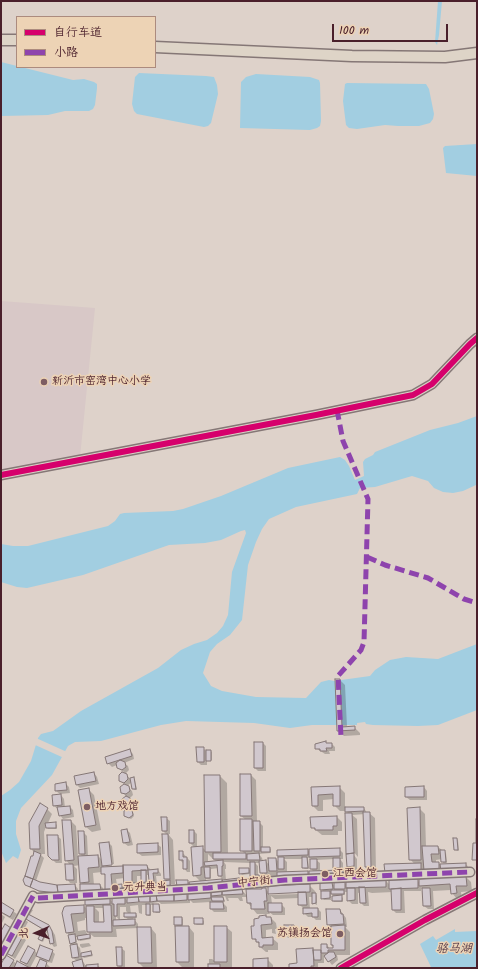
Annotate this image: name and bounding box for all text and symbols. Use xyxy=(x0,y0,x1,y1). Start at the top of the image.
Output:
legend xyxy=(16,16,156,68)
scale bar xyxy=(334,16,450,42)
text: 100 m xyxy=(339,21,369,40)
text: 自行车道 xyxy=(54,23,102,42)
text: 小路 xyxy=(54,43,78,62)
place label: 新沂市窑湾中心小学 xyxy=(52,375,151,389)
marker: 新沂市窑湾中心小学 xyxy=(39,377,49,387)
place label: 地方戏馆 xyxy=(95,800,139,814)
marker: 地方戏馆 xyxy=(82,802,92,812)
place label: 江西会馆 xyxy=(333,867,377,881)
marker: 江西会馆 xyxy=(320,869,330,879)
street label: 中宁街 xyxy=(237,875,271,891)
place label: 元升典当 xyxy=(123,881,167,895)
marker: 元升典当 xyxy=(110,883,120,893)
north arrow xyxy=(16,913,56,953)
place label: 苏镇扬会馆 xyxy=(277,927,332,941)
text: 北 xyxy=(15,928,33,939)
marker: 苏镇扬会馆 xyxy=(335,929,345,939)
water label: 骆马湖 xyxy=(436,943,472,957)

